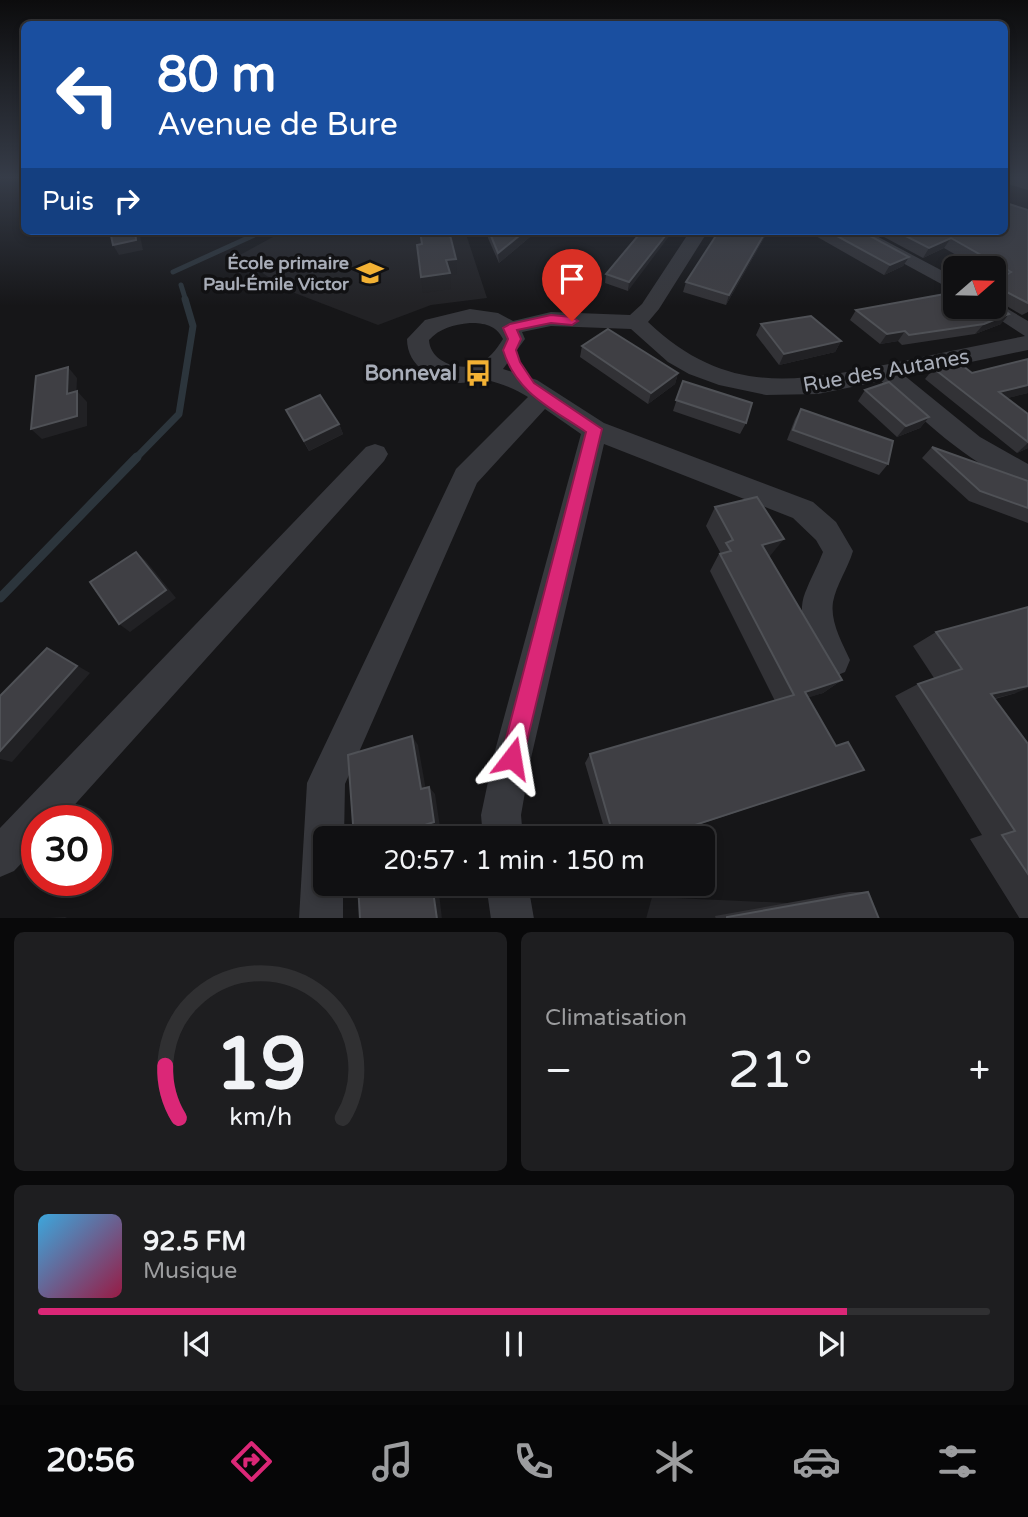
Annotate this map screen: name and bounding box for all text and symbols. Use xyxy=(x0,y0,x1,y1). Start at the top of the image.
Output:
text: 80 m xyxy=(157,46,276,105)
icon: left xyxy=(42,49,133,140)
text: Avenue de Bure xyxy=(157,106,398,144)
icon: right xyxy=(108,182,146,220)
text: Puis xyxy=(42,186,94,217)
pin xyxy=(542,249,602,321)
place label: École primaire Paul-Émile Victor xyxy=(203,252,350,295)
north arrow xyxy=(943,256,1006,318)
map controls xyxy=(943,256,1006,319)
school or university icon: École primaire Paul-Émile Victor xyxy=(355,258,385,288)
icon: arrive xyxy=(553,260,591,298)
street label: Rue des Autanes xyxy=(801,344,971,398)
bus stop icon: Bonneval xyxy=(463,358,493,388)
place label: Bonneval xyxy=(364,361,457,386)
position arrow xyxy=(475,721,549,795)
speed limit sign: 30 xyxy=(21,805,112,896)
text: 20:57 · 1 min · 150 m xyxy=(383,845,645,876)
text: Climatisation xyxy=(545,1004,687,1032)
text: 19 xyxy=(215,1021,306,1109)
text: 21° xyxy=(728,1039,813,1102)
text: − xyxy=(545,1048,572,1094)
text: + xyxy=(969,1048,990,1094)
text: km/h xyxy=(229,1101,292,1131)
text: 92.5 FM xyxy=(143,1226,246,1257)
text: Musique xyxy=(143,1257,237,1285)
icon: previous xyxy=(178,1325,216,1363)
icon: pause xyxy=(495,1325,533,1363)
icon: next xyxy=(812,1325,850,1363)
icon: directions xyxy=(227,1437,276,1486)
icon: music xyxy=(368,1437,417,1486)
icon: phone xyxy=(509,1437,558,1486)
icon: climate xyxy=(650,1437,699,1486)
icon: car xyxy=(792,1437,841,1486)
icon: filters xyxy=(933,1437,982,1486)
text: 20:56 xyxy=(46,1442,135,1480)

